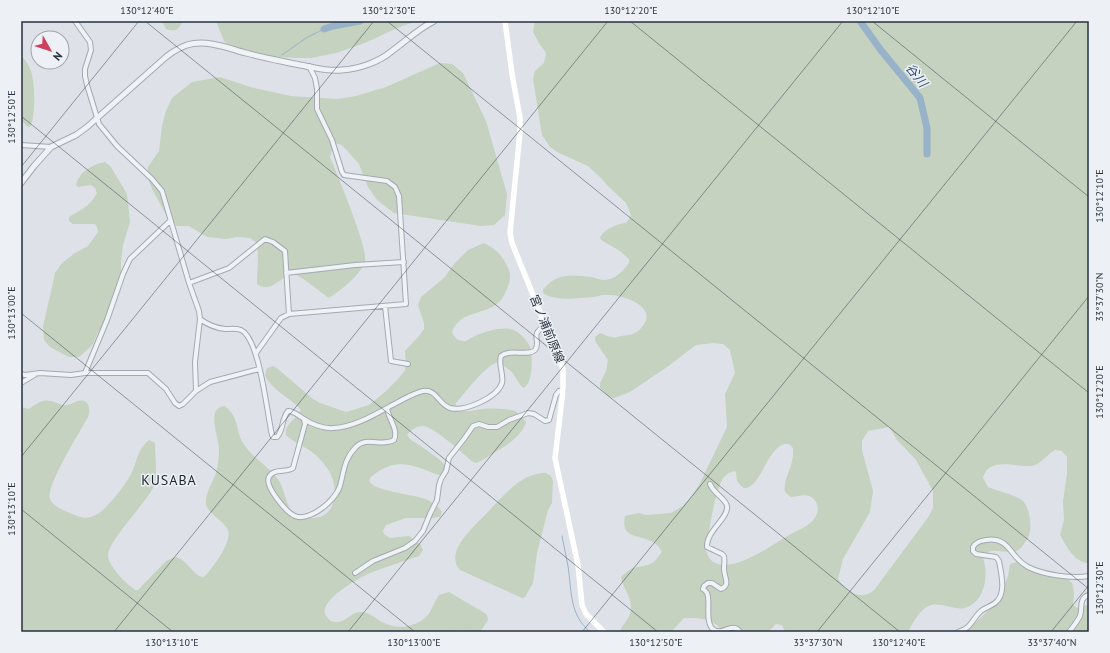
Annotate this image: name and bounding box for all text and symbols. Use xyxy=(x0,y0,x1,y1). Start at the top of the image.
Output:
text: 130°12'40"E xyxy=(120,4,174,17)
text: 130°12'30"E xyxy=(362,4,416,17)
text: 130°12'20"E xyxy=(604,4,658,17)
text: 130°12'10"E xyxy=(846,4,900,17)
north arrow xyxy=(30,30,70,70)
text: N xyxy=(50,49,65,64)
water label: 谷川 xyxy=(902,60,933,92)
text: 130°12'50"E xyxy=(5,90,18,144)
text: 130°12'10"E xyxy=(1093,169,1106,223)
text: 33°37'30"N xyxy=(1093,272,1106,322)
text: 130°13'00"E xyxy=(5,286,18,340)
street label: 宮ノ浦前原線 xyxy=(527,293,568,365)
text: 130°12'20"E xyxy=(1093,365,1106,419)
district label: KUSABA xyxy=(141,471,197,489)
text: 130°13'10"E xyxy=(5,482,18,536)
text: 130°12'30"E xyxy=(1093,561,1106,615)
text: 130°13'10"E xyxy=(145,636,199,649)
text: 130°13'00"E xyxy=(387,636,441,649)
text: 130°12'50"E xyxy=(629,636,683,649)
text: 33°37'30"N xyxy=(793,636,843,649)
text: 130°12'40"E xyxy=(872,636,926,649)
text: 33°37'40"N xyxy=(1027,636,1077,649)

